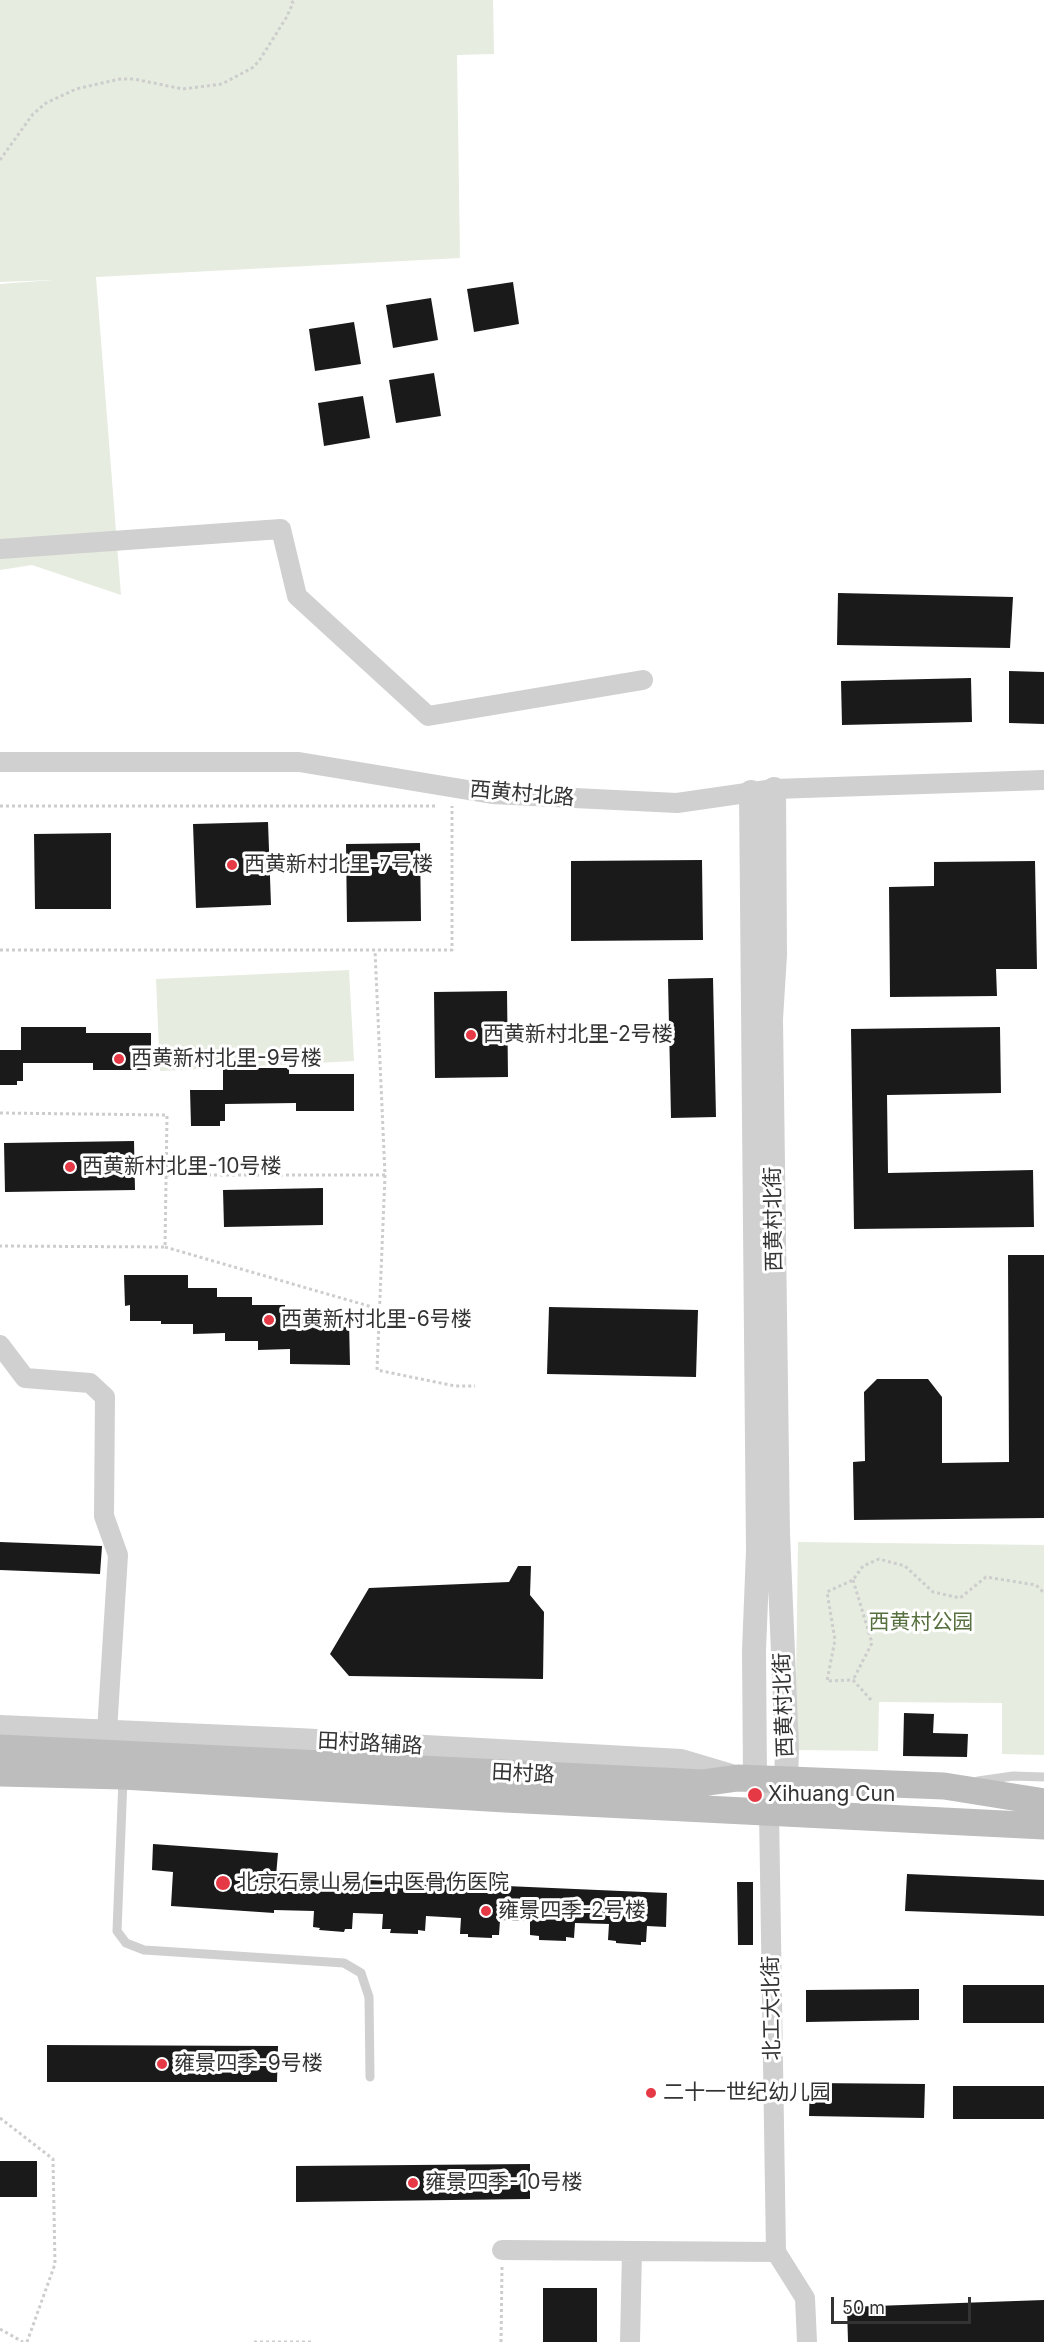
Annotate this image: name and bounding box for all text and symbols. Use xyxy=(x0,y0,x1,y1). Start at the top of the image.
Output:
street label: 西黄村北路 xyxy=(469,777,575,811)
place label: 西黄新村北里-7号楼 xyxy=(244,852,433,878)
marker: 西黄新村北里-7号楼 xyxy=(225,858,239,872)
place label: 西黄新村北里-2号楼 xyxy=(483,1022,673,1048)
marker: 西黄新村北里-2号楼 xyxy=(464,1028,478,1042)
place label: 西黄新村北里-9号楼 xyxy=(131,1046,322,1072)
marker: 西黄新村北里-9号楼 xyxy=(112,1052,126,1066)
place label: 西黄新村北里-10号楼 xyxy=(82,1154,281,1180)
marker: 西黄新村北里-10号楼 xyxy=(63,1160,77,1174)
street label: 西黄村北街 xyxy=(760,1166,788,1272)
place label: 西黄新村北里-6号楼 xyxy=(281,1307,472,1333)
marker: 西黄新村北里-6号楼 xyxy=(262,1313,276,1327)
park label: 西黄村公园 xyxy=(869,1610,973,1636)
street label: 西黄村北街 xyxy=(770,1652,798,1758)
street label: 田村路辅路 xyxy=(317,1729,423,1759)
street label: 田村路 xyxy=(491,1760,555,1788)
place label: Xihuang Cun xyxy=(768,1782,895,1808)
marker: Xihuang Cun xyxy=(746,1786,764,1804)
place label: 北京石景山易仁中医骨伤医院 xyxy=(236,1870,509,1896)
marker: 北京石景山易仁中医骨伤医院 xyxy=(214,1874,232,1892)
place label: 雍景四季-2号楼 xyxy=(498,1898,646,1924)
marker: 雍景四季-2号楼 xyxy=(479,1904,493,1918)
street label: 北工大北街 xyxy=(758,1955,786,2061)
place label: 雍景四季-9号楼 xyxy=(174,2051,323,2077)
marker: 雍景四季-9号楼 xyxy=(155,2057,169,2071)
place label: 二十一世纪幼儿园 xyxy=(663,2080,831,2106)
marker: 二十一世纪幼儿园 xyxy=(644,2086,658,2100)
place label: 雍景四季-10号楼 xyxy=(425,2170,582,2196)
marker: 雍景四季-10号楼 xyxy=(406,2176,420,2190)
scale bar xyxy=(834,2285,974,2323)
text: 50 m xyxy=(842,2297,885,2318)

